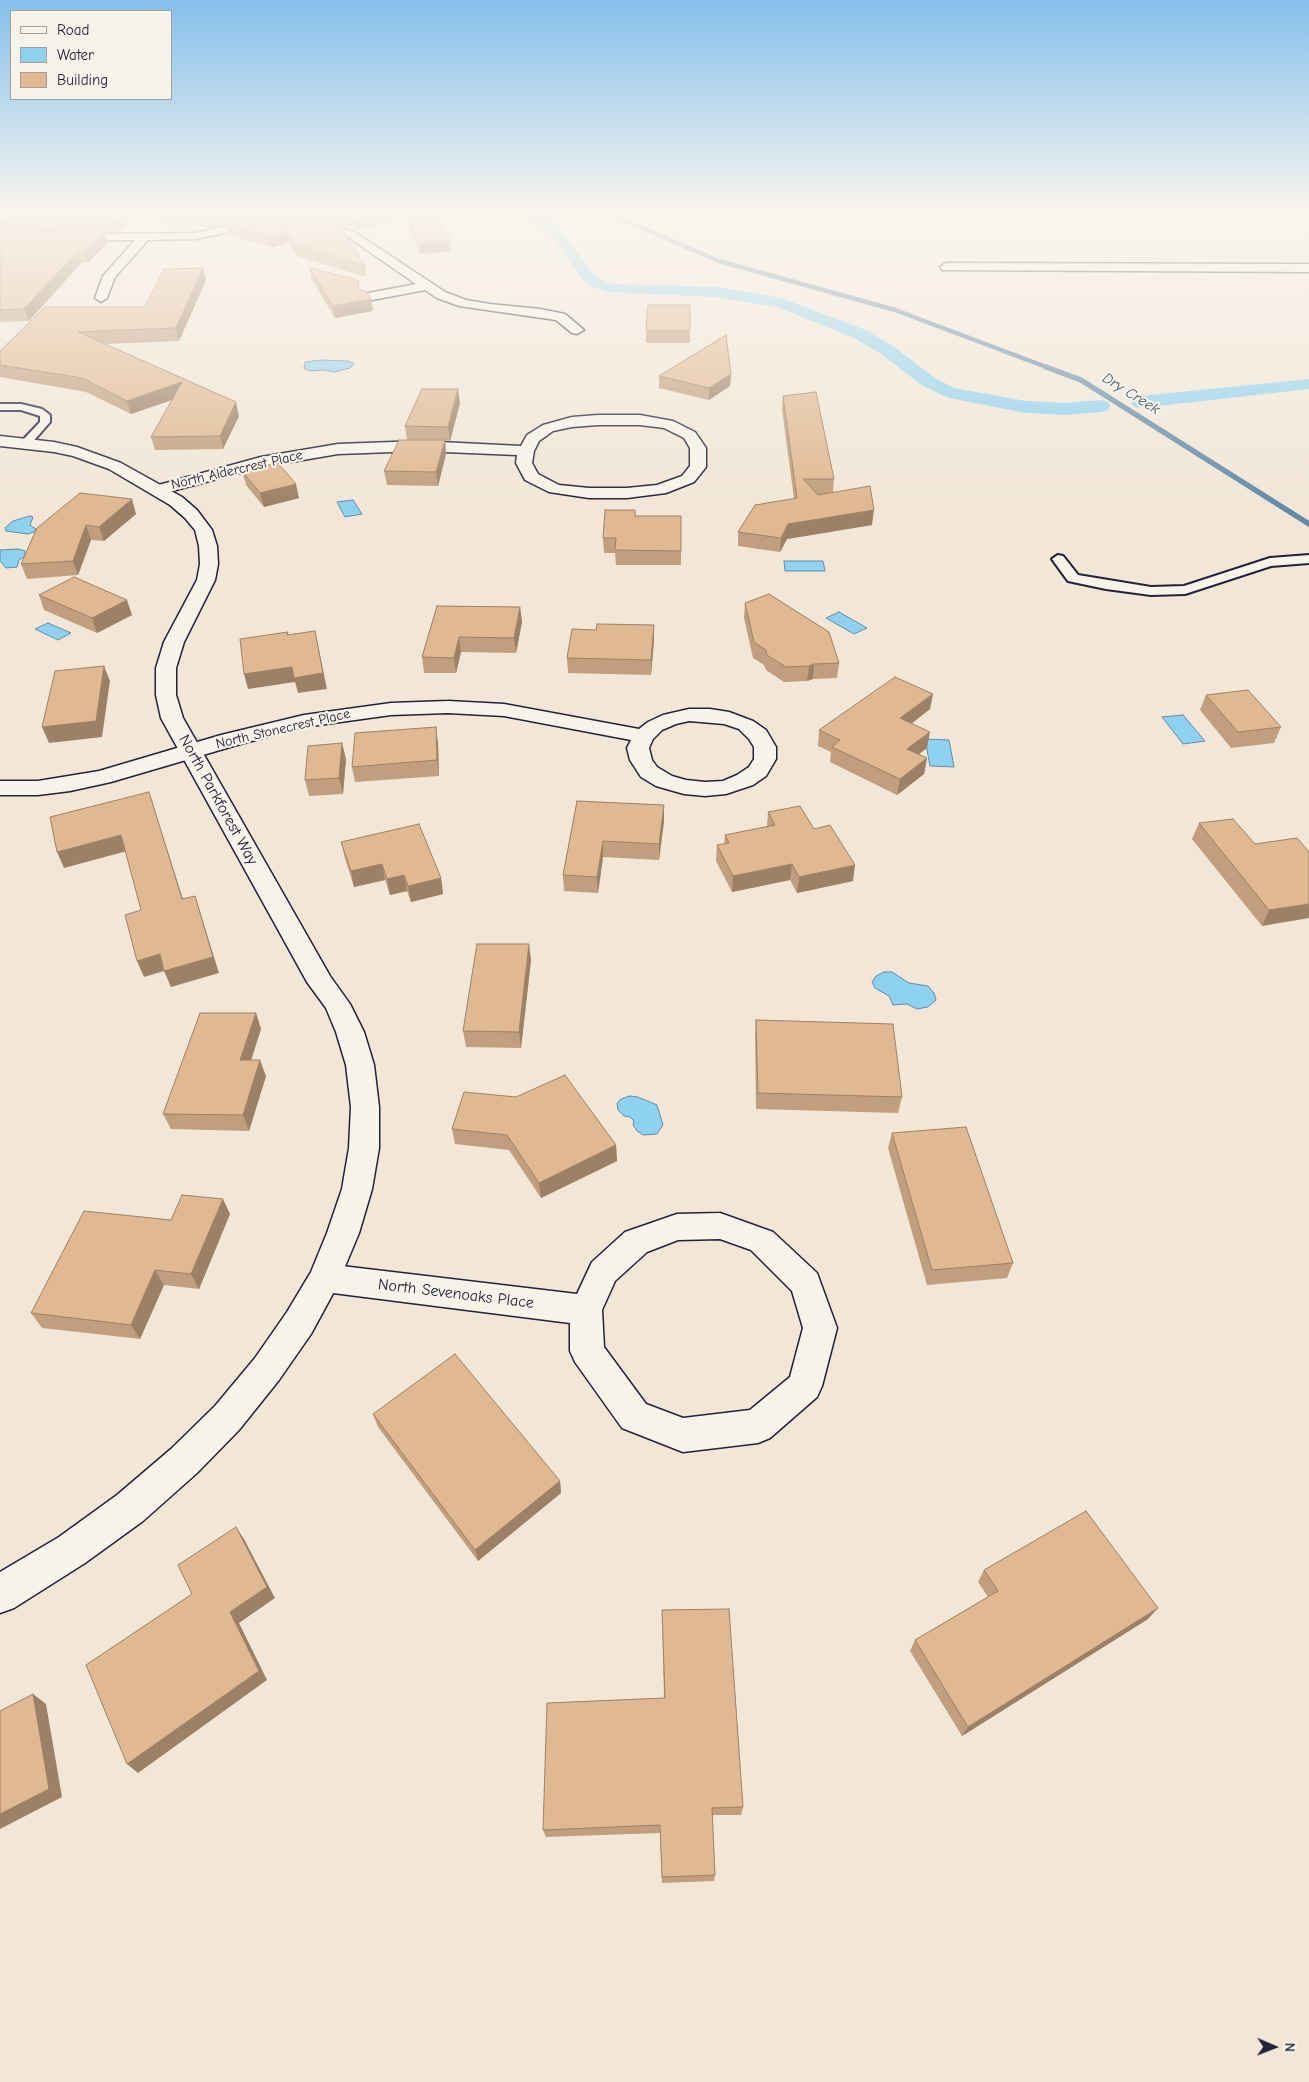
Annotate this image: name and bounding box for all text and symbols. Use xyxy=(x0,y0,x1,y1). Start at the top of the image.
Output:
legend xyxy=(10,10,172,100)
text: Road xyxy=(57,21,89,39)
text: Water xyxy=(57,46,94,64)
text: Building xyxy=(57,71,108,89)
water label: Dry Creek xyxy=(1099,369,1163,419)
street label: North Aldercrest Place xyxy=(170,447,304,493)
street label: North Stonecrest Place xyxy=(214,705,352,753)
street label: North Parkforest Way xyxy=(174,732,262,868)
street label: North Sevenoaks Place xyxy=(377,1275,535,1313)
north arrow xyxy=(1249,2022,1299,2072)
text: N xyxy=(1281,2043,1298,2052)

